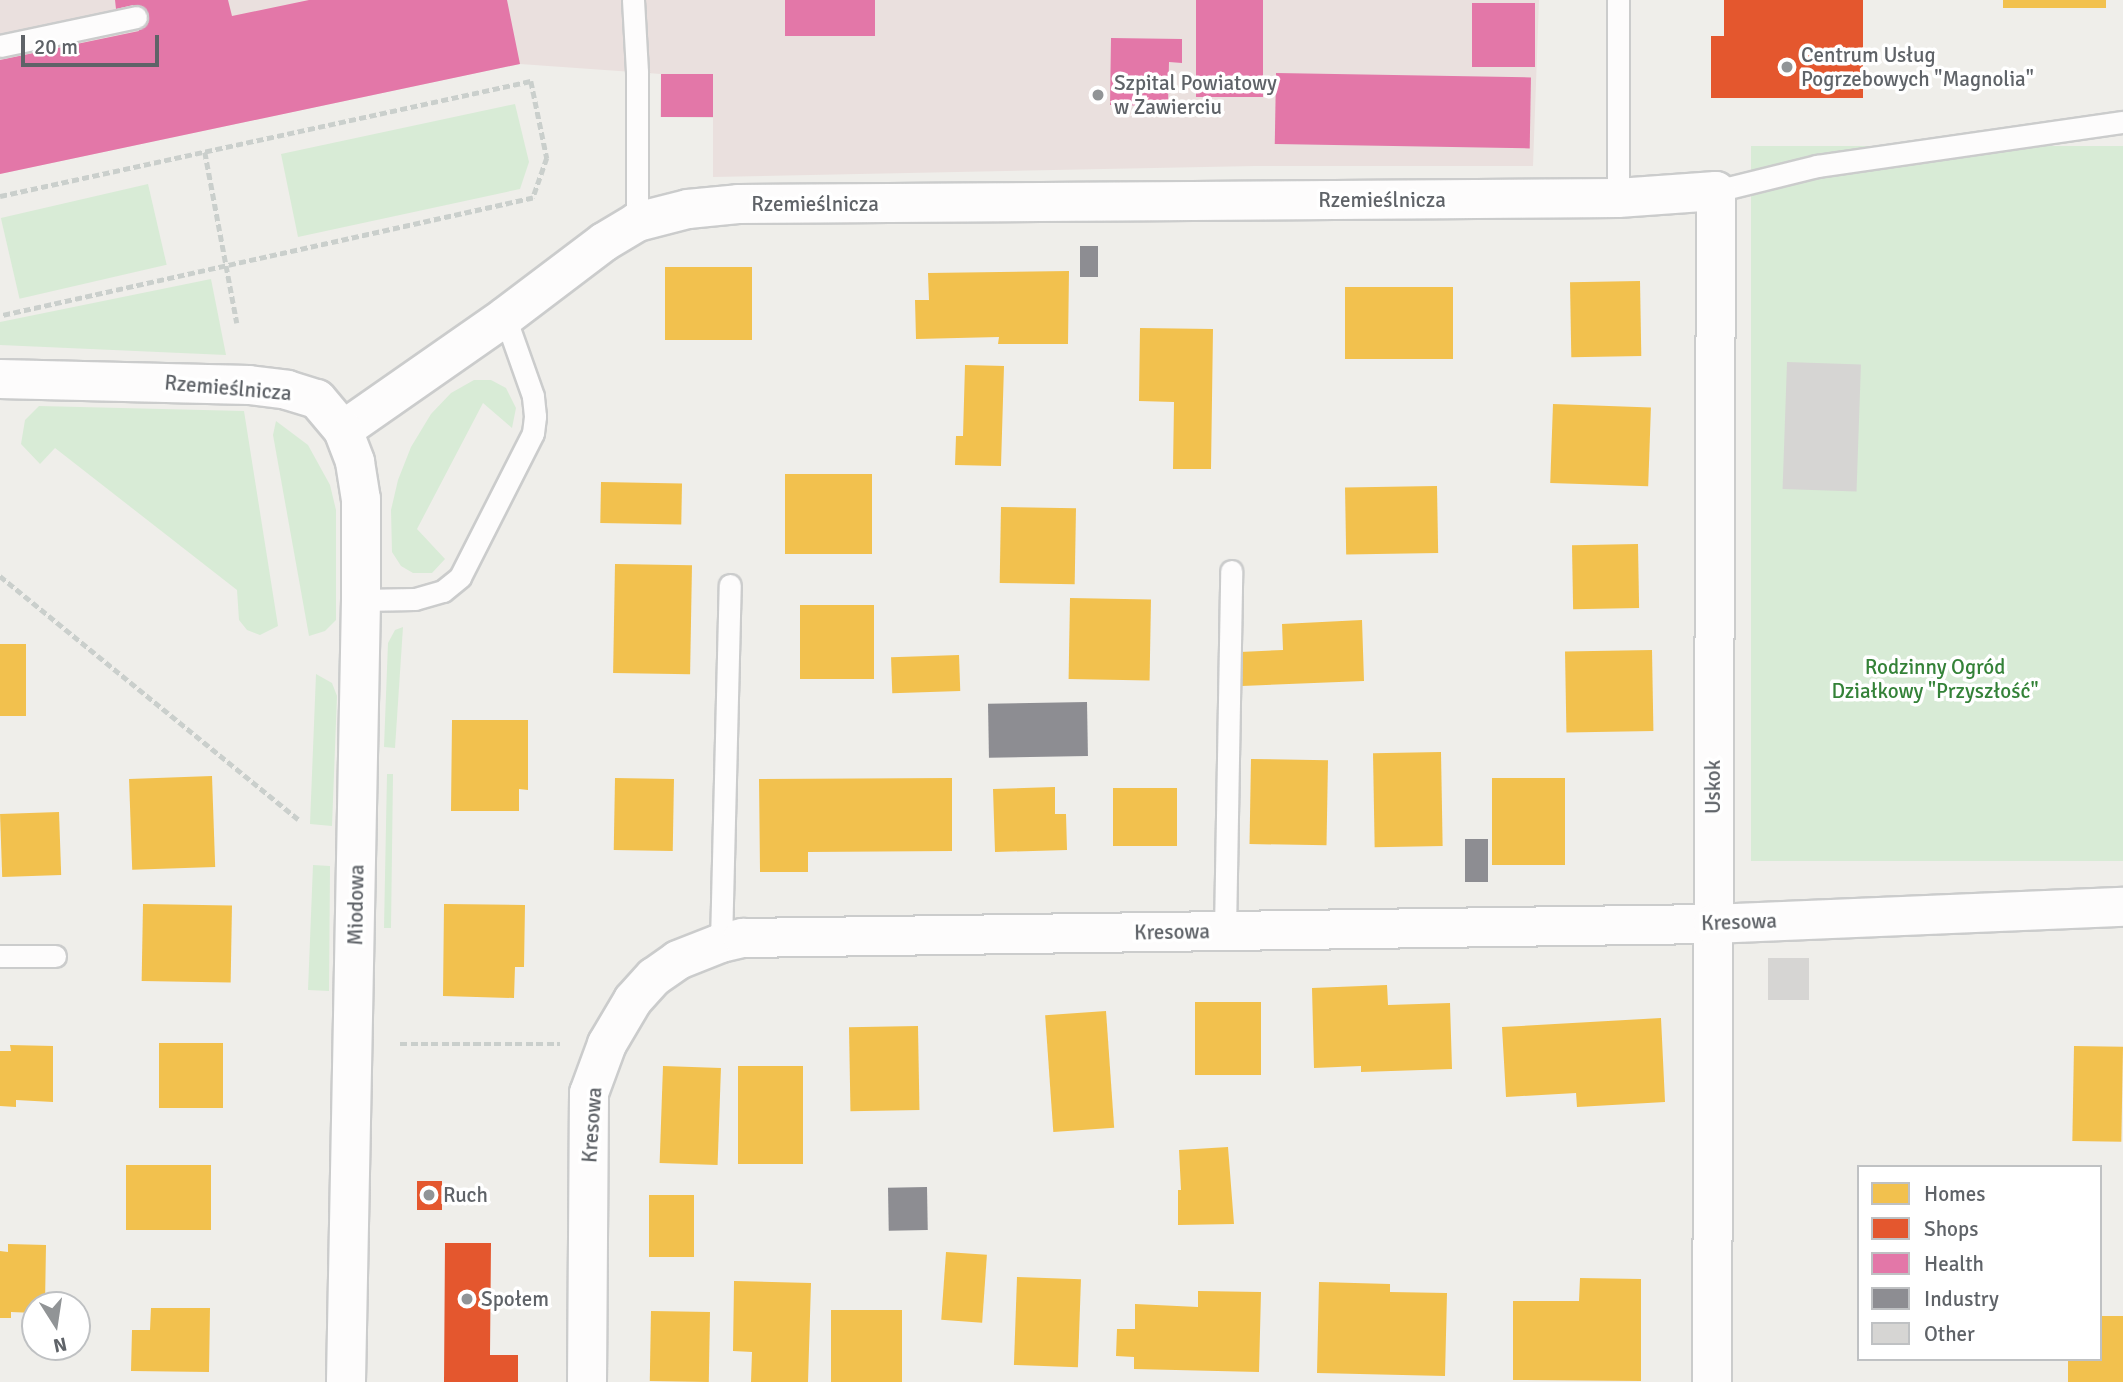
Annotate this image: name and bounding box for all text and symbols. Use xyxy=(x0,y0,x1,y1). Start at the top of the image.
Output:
scale bar xyxy=(24,21,163,65)
text: 20 m xyxy=(34,34,78,60)
place label: Centrum Usług Pogrzebowych "Magnolia" xyxy=(1801,42,2034,92)
marker: Centrum Usług Pogrzebowych "Magnolia" xyxy=(1779,59,1795,75)
place label: Szpital Powiatowy w Zawierciu xyxy=(1114,70,1277,120)
marker: Szpital Powiatowy w Zawierciu xyxy=(1088,85,1108,105)
street label: Rzemieślnicza xyxy=(1318,187,1446,213)
street label: Rzemieślnicza xyxy=(751,191,879,217)
street label: Rzemieślnicza xyxy=(163,370,293,406)
park label: Rodzinny Ogród Działkowy "Przyszłość" xyxy=(1832,654,2038,704)
street label: Uskok xyxy=(1700,760,1726,814)
street label: Miodowa xyxy=(343,864,369,946)
street label: Kresowa xyxy=(1701,908,1777,936)
street label: Kresowa xyxy=(1134,919,1210,945)
street label: Kresowa xyxy=(577,1086,607,1164)
legend xyxy=(1857,1165,2102,1361)
text: Homes xyxy=(1924,1181,1986,1207)
place label: Ruch xyxy=(443,1182,488,1208)
marker: Ruch xyxy=(421,1187,437,1203)
text: Shops xyxy=(1924,1216,1978,1242)
text: Health xyxy=(1924,1251,1984,1277)
place label: Społem xyxy=(481,1286,549,1312)
text: Industry xyxy=(1924,1286,1999,1312)
north arrow xyxy=(21,1291,91,1361)
marker: Społem xyxy=(459,1291,475,1307)
text: Other xyxy=(1924,1321,1975,1347)
text: N xyxy=(51,1331,69,1358)

